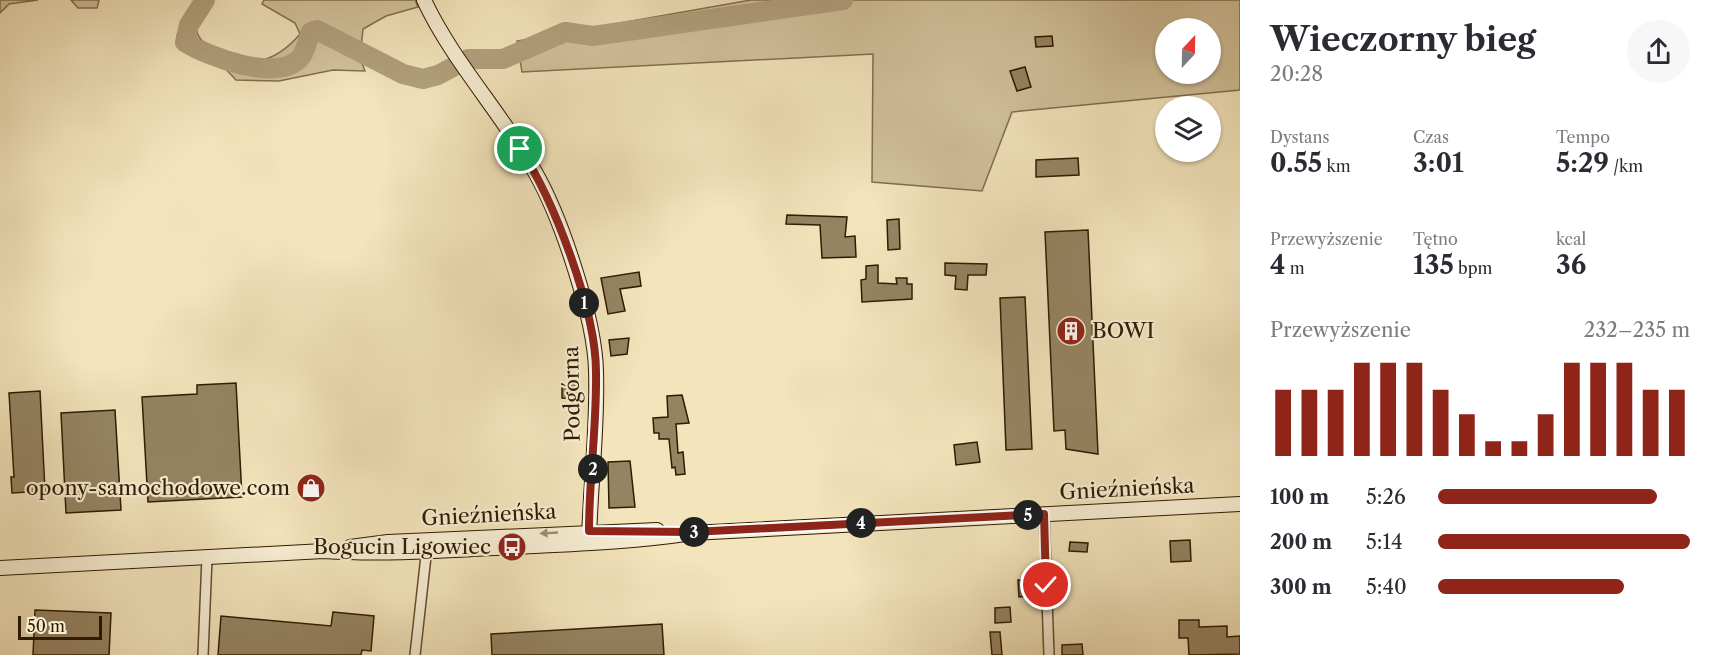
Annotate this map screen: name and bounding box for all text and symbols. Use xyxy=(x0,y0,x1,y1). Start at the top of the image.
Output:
north arrow xyxy=(1155,18,1221,84)
map controls xyxy=(1155,18,1221,162)
text: Wieczorny bieg xyxy=(1270,19,1536,60)
button: share xyxy=(1627,20,1690,83)
text: 20:28 xyxy=(1270,62,1323,86)
button: layers xyxy=(1155,96,1221,162)
pin xyxy=(494,123,545,174)
text: Dystans xyxy=(1270,127,1330,147)
text: Czas xyxy=(1413,127,1449,147)
text: Tempo xyxy=(1556,127,1610,147)
icon: arrive xyxy=(503,132,536,165)
text: 0.55 xyxy=(1270,147,1322,179)
text: 3:01 xyxy=(1413,147,1464,179)
text: 5:29 xyxy=(1556,147,1609,179)
text: km xyxy=(1322,156,1351,176)
text: /km xyxy=(1609,156,1643,176)
text: Przewyższenie xyxy=(1270,229,1383,249)
text: Tętno xyxy=(1413,229,1458,249)
text: kcal xyxy=(1556,229,1586,249)
text: 4 xyxy=(1270,249,1285,281)
text: 135 xyxy=(1413,249,1454,281)
text: 36 xyxy=(1556,249,1586,281)
text: m xyxy=(1285,258,1305,278)
text: bpm xyxy=(1454,258,1492,278)
pin: 1 xyxy=(569,288,599,318)
text: 1 xyxy=(580,293,588,313)
building icon: BOWI xyxy=(1055,315,1087,347)
place label: BOWI xyxy=(1092,318,1154,343)
text: Przewyższenie xyxy=(1270,318,1411,342)
text: 232–235 m xyxy=(1584,318,1690,342)
street label: Podgórna xyxy=(558,345,585,442)
pin: 2 xyxy=(578,454,608,484)
text: 2 xyxy=(588,459,598,479)
shop icon: opony-samochodowe.com xyxy=(295,472,327,504)
street label: Gnieźnieńska xyxy=(1059,472,1196,505)
place label: opony-samochodowe.com xyxy=(26,475,290,500)
text: 100 m xyxy=(1270,485,1329,509)
text: 5:26 xyxy=(1366,485,1406,509)
street label: Gnieźnieńska xyxy=(421,498,558,531)
pin: 5 xyxy=(1013,500,1043,530)
text: 5 xyxy=(1024,505,1032,525)
pin: 4 xyxy=(846,508,876,538)
text: 4 xyxy=(856,513,866,533)
pin: 3 xyxy=(679,517,709,547)
text: 3 xyxy=(689,522,699,542)
one-way arrow xyxy=(539,529,558,538)
text: 200 m xyxy=(1270,530,1332,554)
text: 5:14 xyxy=(1366,530,1402,554)
bus stop icon: Bogucin Ligowiec xyxy=(496,531,528,563)
place label: Bogucin Ligowiec xyxy=(313,534,491,559)
pin xyxy=(1020,559,1071,610)
icon: check xyxy=(1029,568,1062,601)
text: 300 m xyxy=(1270,575,1332,599)
text: 5:40 xyxy=(1366,575,1407,599)
scale bar xyxy=(18,613,102,640)
text: 50 m xyxy=(27,616,65,636)

